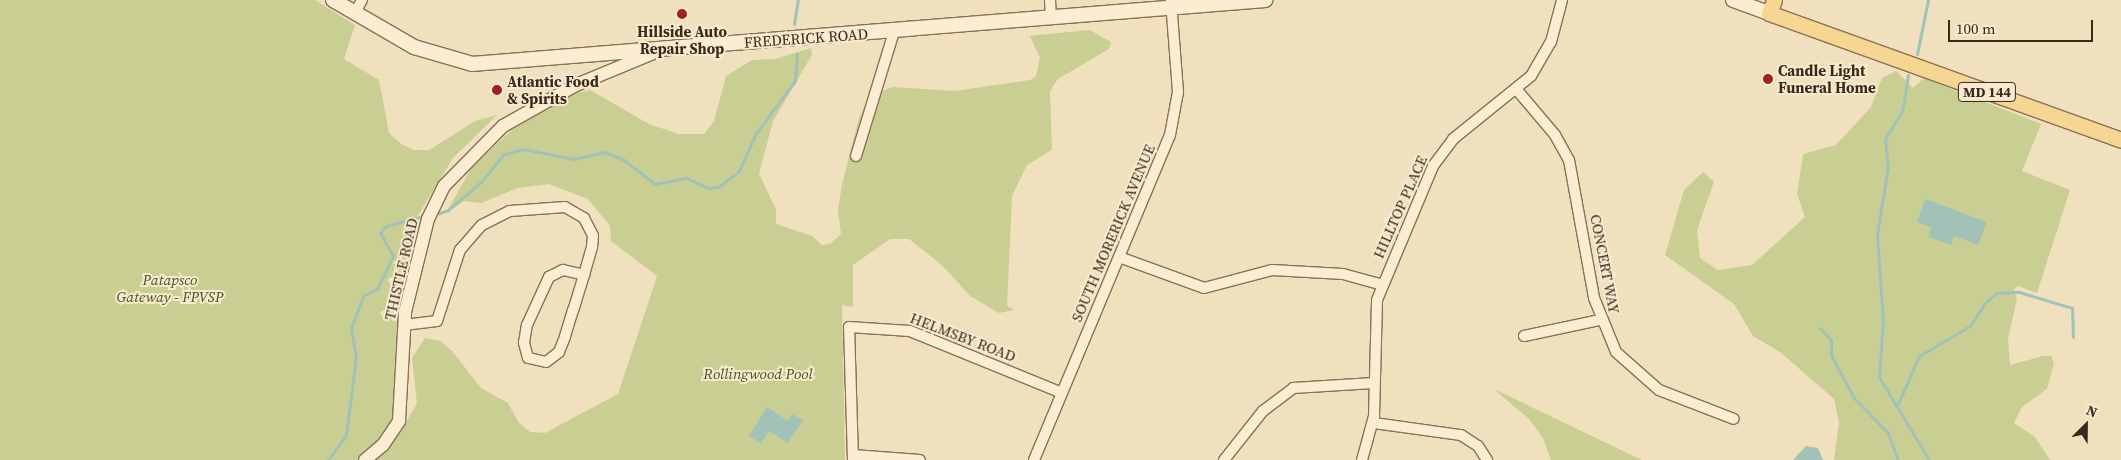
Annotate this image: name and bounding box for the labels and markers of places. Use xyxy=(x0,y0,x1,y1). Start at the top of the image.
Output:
marker: Hillside Auto Repair Shop xyxy=(676,8,688,20)
place label: Hillside Auto Repair Shop xyxy=(637,22,727,57)
place label: Candle Light Funeral Home xyxy=(1778,61,1876,96)
place label: Atlantic Food & Spirits xyxy=(507,72,599,107)
marker: Candle Light Funeral Home xyxy=(1762,73,1774,85)
marker: Atlantic Food & Spirits xyxy=(491,84,503,96)

